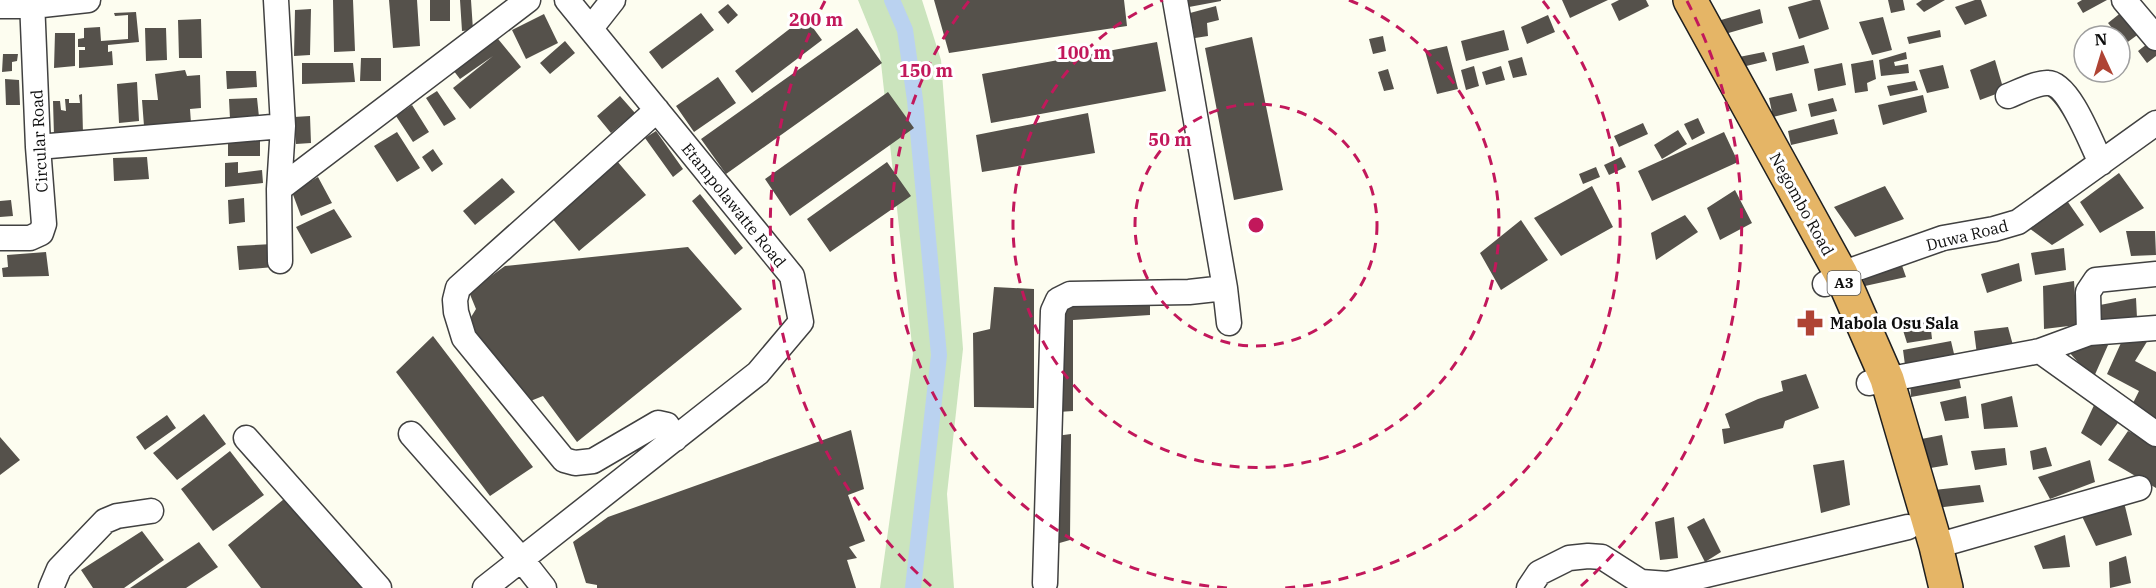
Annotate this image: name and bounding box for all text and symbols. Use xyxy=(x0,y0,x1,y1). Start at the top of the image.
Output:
text: 200 m xyxy=(789,8,844,31)
north arrow xyxy=(2072,24,2132,84)
text: N xyxy=(2094,29,2108,49)
text: 100 m xyxy=(1057,41,1112,64)
text: 150 m xyxy=(899,59,954,82)
street label: Circular Road xyxy=(26,89,52,193)
text: 50 m xyxy=(1148,128,1192,151)
street label: Etampolawatte Road xyxy=(678,139,791,272)
street label: Negombo Road xyxy=(1766,149,1839,259)
centre of rings xyxy=(1246,215,1266,235)
street label: Duwa Road xyxy=(1924,215,2010,255)
road number: A3 xyxy=(1828,271,1860,295)
pharmacy icon: Mabola Osu Sala xyxy=(1795,308,1825,338)
place label: Mabola Osu Sala xyxy=(1830,313,1959,333)

